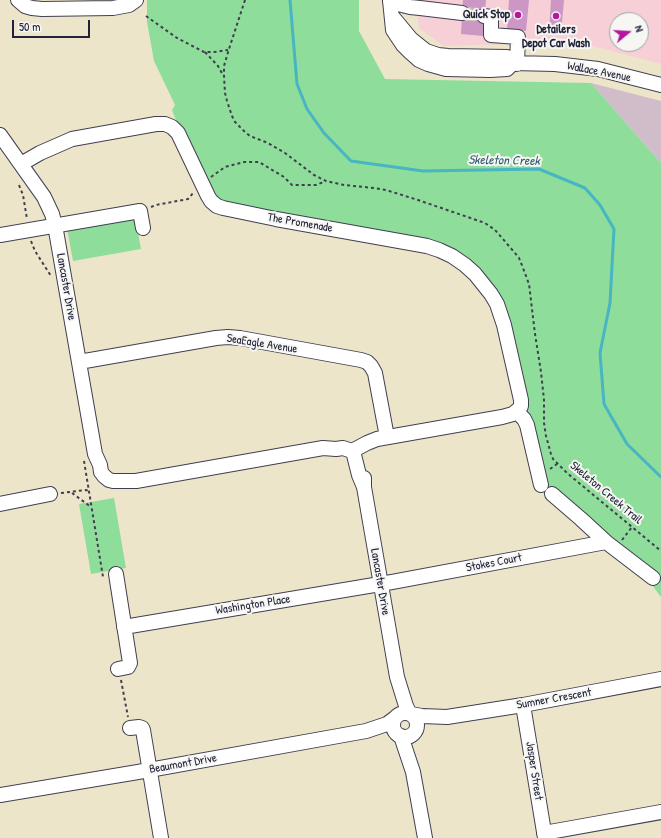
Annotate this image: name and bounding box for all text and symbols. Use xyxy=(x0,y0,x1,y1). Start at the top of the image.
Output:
place label: Quick Stop xyxy=(463,8,510,22)
marker: Quick Stop xyxy=(513,10,523,20)
marker: Detailers Depot Car Wash xyxy=(551,11,561,21)
scale bar xyxy=(14,12,92,38)
north arrow xyxy=(609,12,649,52)
text: 50 m xyxy=(19,18,40,35)
place label: Detailers Depot Car Wash xyxy=(522,23,590,51)
text: N xyxy=(632,24,647,34)
street label: Wallace Avenue xyxy=(566,59,632,85)
water label: Skeleton Creek xyxy=(468,153,540,169)
street label: The Promenade xyxy=(266,210,334,236)
street label: Lancaster Drive xyxy=(53,253,79,321)
street label: SeaEagle Avenue xyxy=(226,331,298,357)
street label: Skeleton Creek Trail xyxy=(567,459,645,527)
street label: Lancaster Drive xyxy=(367,548,393,616)
street label: Stokes Court xyxy=(465,551,523,575)
street label: Washington Place xyxy=(215,592,291,618)
street label: Sumner Crescent xyxy=(516,685,592,713)
street label: Jasper Street xyxy=(522,741,546,801)
street label: Beaumont Drive xyxy=(148,751,218,777)

